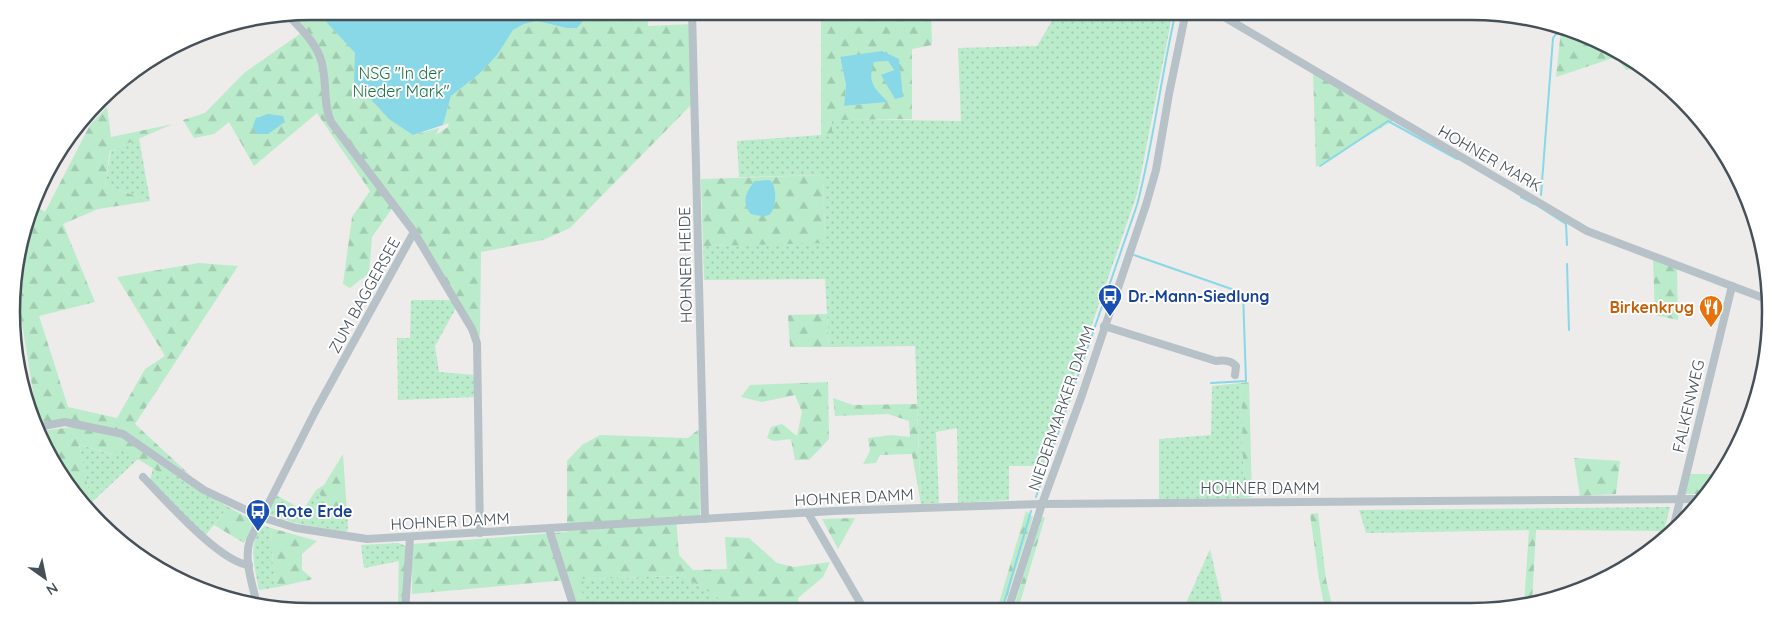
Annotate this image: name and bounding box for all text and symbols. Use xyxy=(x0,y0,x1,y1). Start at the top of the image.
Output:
park label: NSG "In der Nieder Mark" xyxy=(352,63,450,101)
street label: HOHNER MARK xyxy=(1435,120,1545,196)
street label: HOHNER HEIDE xyxy=(674,207,696,323)
street label: ZUM BAGGERSEE xyxy=(324,234,404,356)
bus stop icon: Dr.-Mann-Siedlung xyxy=(1097,283,1123,317)
place label: Dr.-Mann-Siedlung xyxy=(1128,286,1270,306)
restaurant icon: Birkenkrug xyxy=(1698,294,1724,328)
place label: Birkenkrug xyxy=(1610,297,1694,317)
street label: NIEDERMARKER DAMM xyxy=(1023,323,1099,493)
street label: FALKENWEG xyxy=(1668,358,1708,454)
street label: HOHNER DAMM xyxy=(1200,478,1320,498)
street label: HOHNER DAMM xyxy=(794,484,914,510)
bus stop icon: Rote Erde xyxy=(245,498,271,532)
place label: Rote Erde xyxy=(276,501,353,521)
street label: HOHNER DAMM xyxy=(390,508,510,534)
north arrow xyxy=(20,553,70,603)
text: N xyxy=(43,579,61,599)

